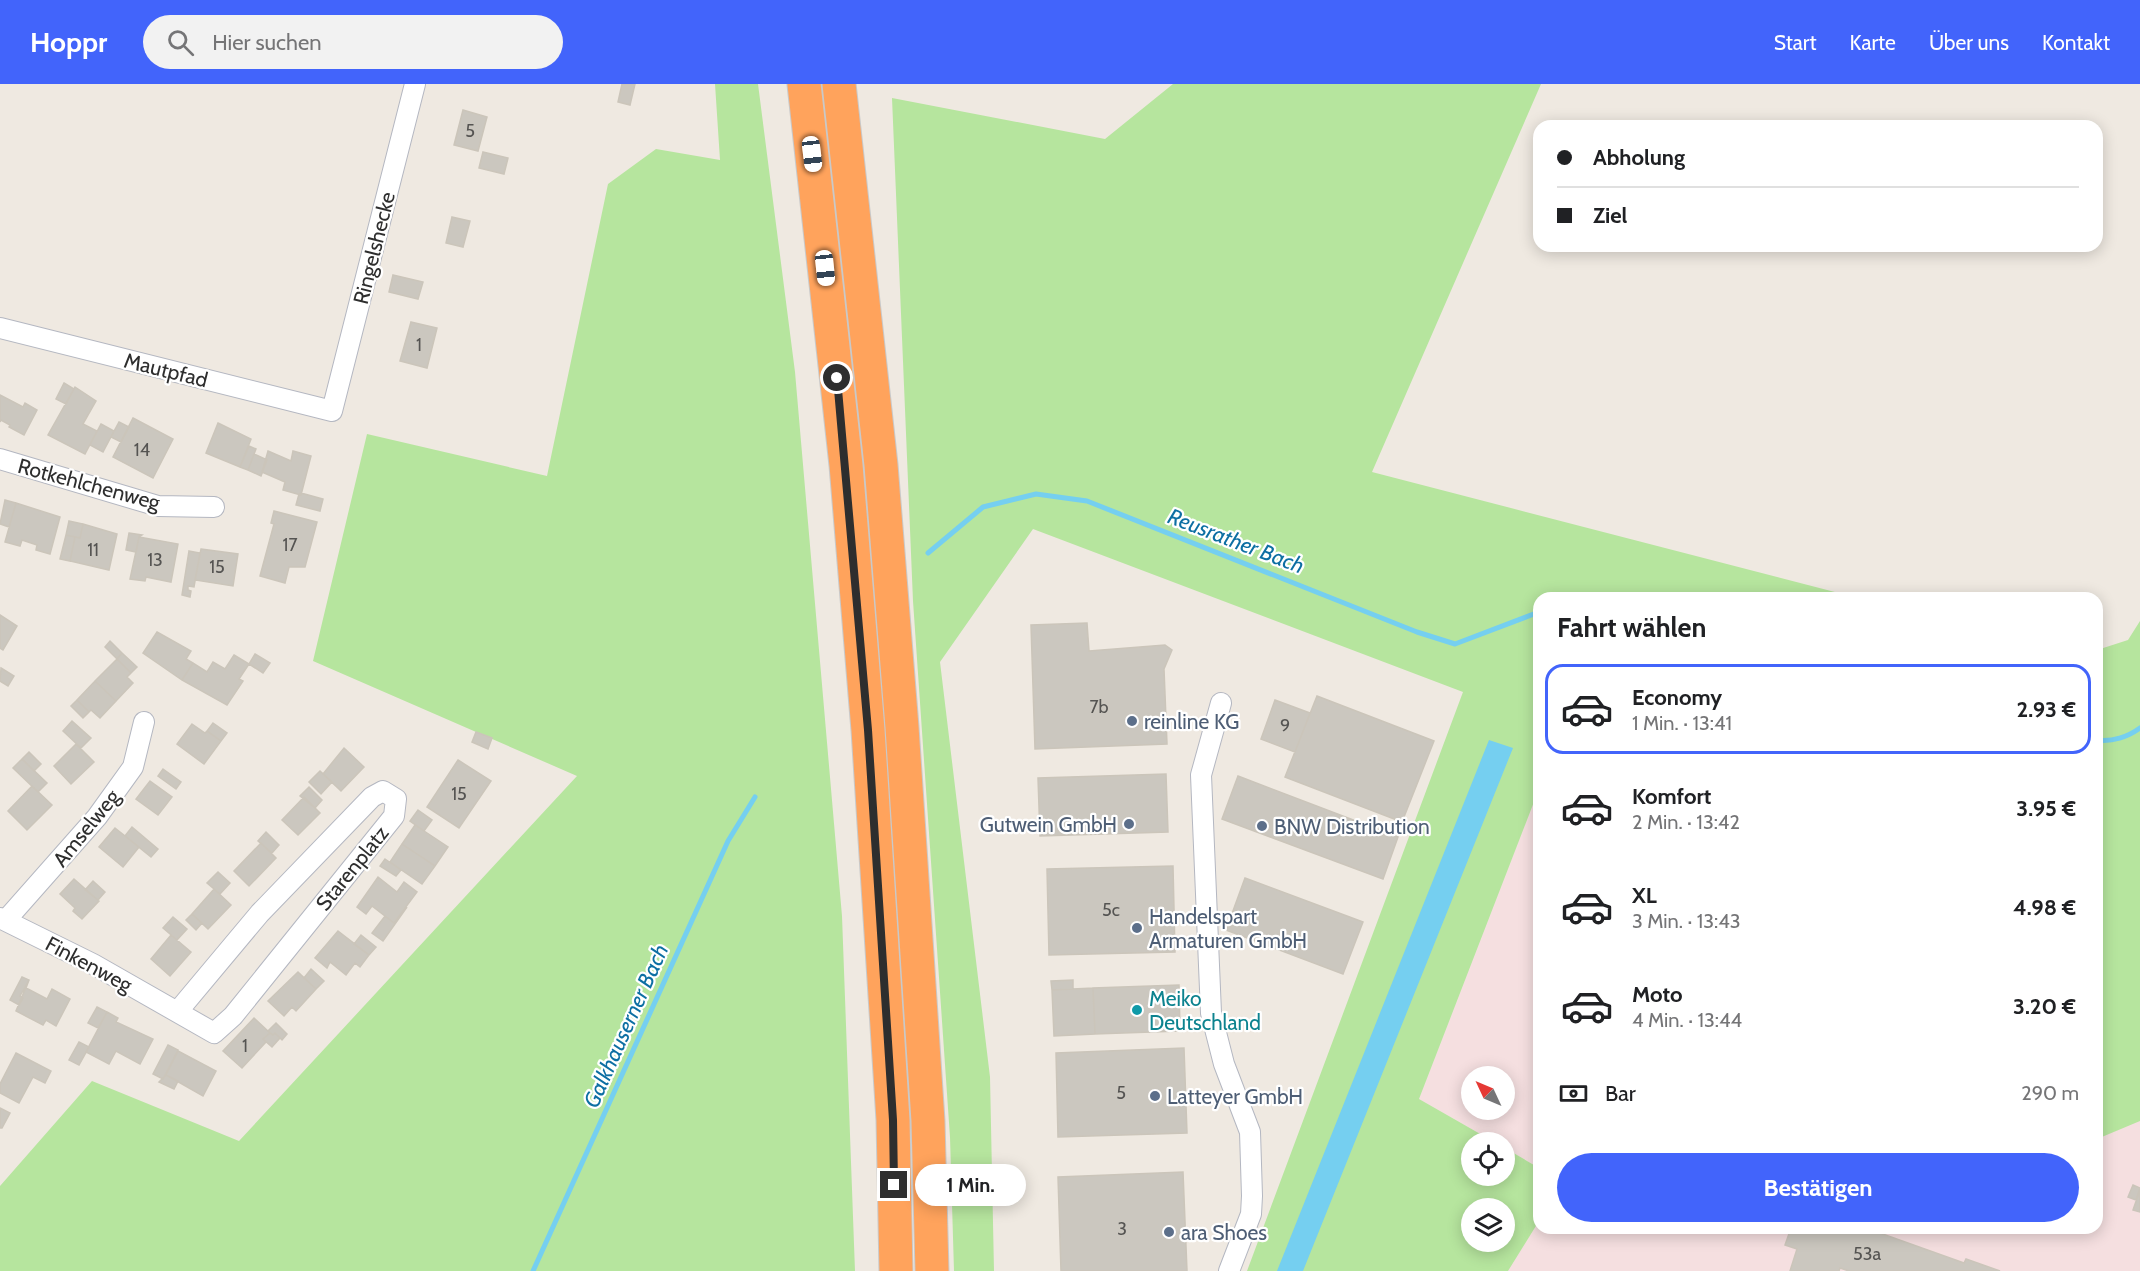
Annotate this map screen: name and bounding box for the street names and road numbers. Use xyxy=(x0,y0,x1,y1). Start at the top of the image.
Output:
street label: Ringelshecke xyxy=(348,189,400,307)
street label: Mautpfad xyxy=(122,348,210,392)
street label: Rotkehlchenweg xyxy=(15,453,163,515)
street label: Amselweg xyxy=(47,784,125,872)
street label: Starenplatz xyxy=(310,821,394,915)
street label: Finkenweg xyxy=(41,931,137,997)

